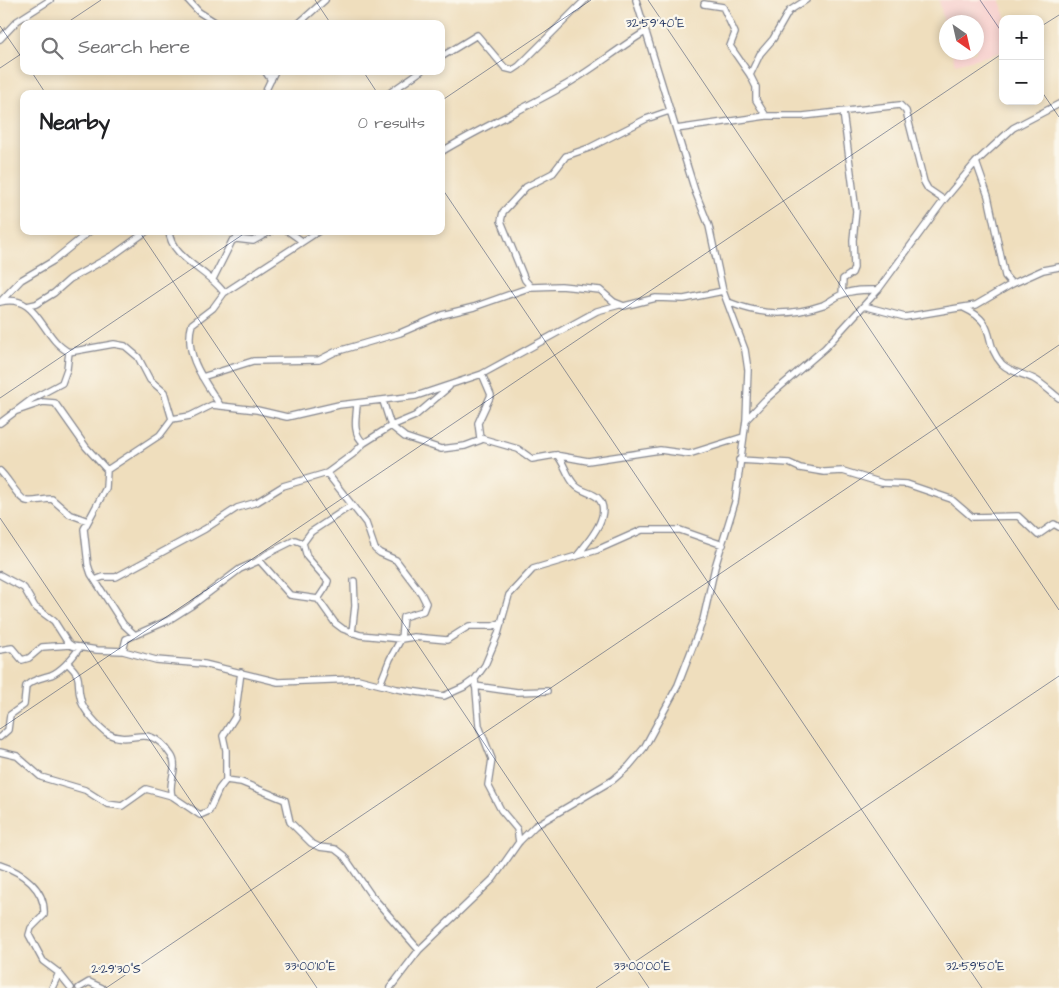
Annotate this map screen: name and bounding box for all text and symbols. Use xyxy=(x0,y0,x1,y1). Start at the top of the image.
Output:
text: 32°59'40"E xyxy=(626,15,684,32)
north arrow xyxy=(939,15,984,60)
map controls xyxy=(999,15,1044,105)
button: + xyxy=(999,15,1044,60)
search box xyxy=(20,20,445,75)
icon: search xyxy=(38,34,66,62)
text: Search here xyxy=(78,34,190,61)
button: − xyxy=(999,60,1044,105)
text: Nearby xyxy=(40,108,110,137)
text: 0 results xyxy=(358,112,425,134)
text: 33°00'10"E xyxy=(285,958,335,975)
text: 33°00'00"E xyxy=(613,958,671,975)
text: 32°59'50"E xyxy=(946,958,1004,975)
text: 2°29'30"S xyxy=(91,961,141,978)

